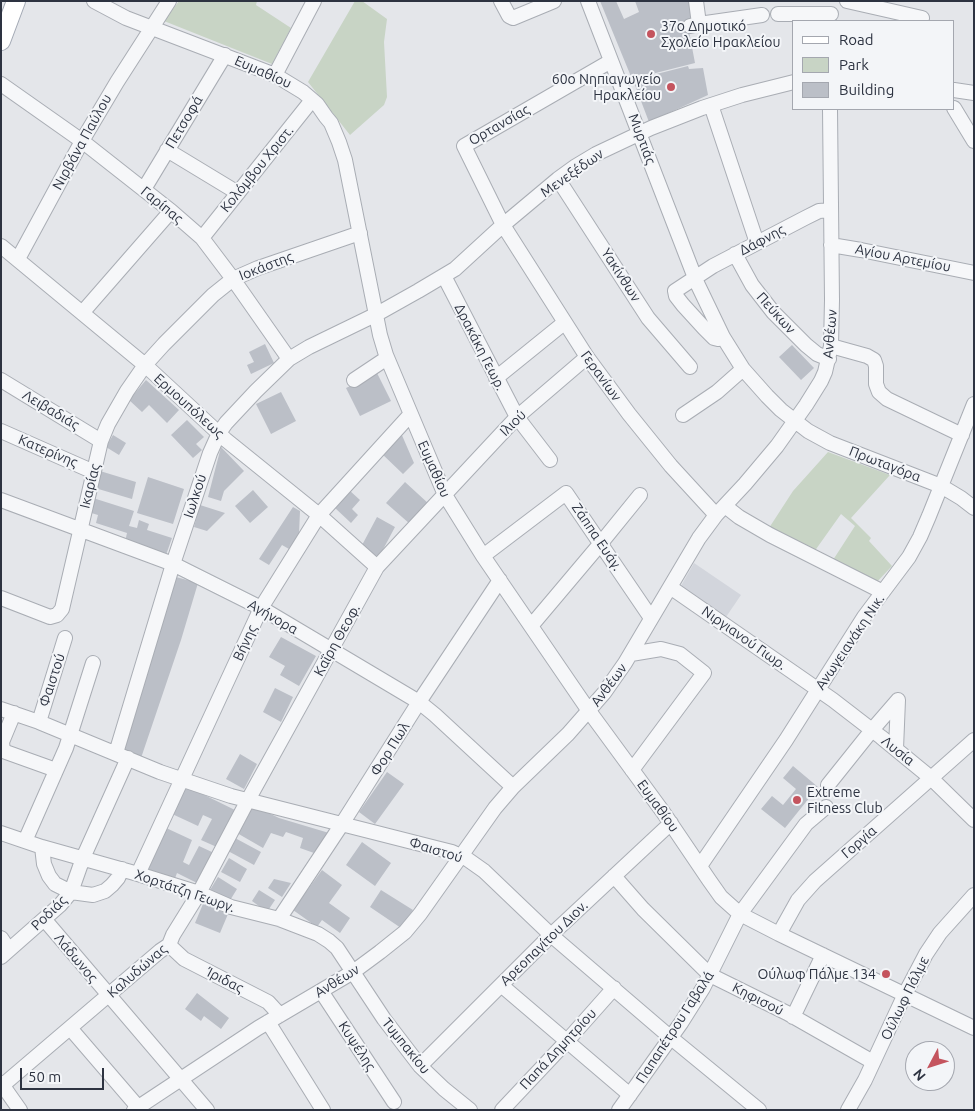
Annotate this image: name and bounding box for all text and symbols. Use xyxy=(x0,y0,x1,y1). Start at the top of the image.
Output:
place label: 37ο Δημοτικό Σχολείο Ηρακλείου xyxy=(661,18,780,50)
legend xyxy=(792,20,955,110)
marker: 37ο Δημοτικό Σχολείο Ηρακλείου xyxy=(645,28,657,40)
text: Road xyxy=(839,31,874,48)
street label: Ευμαθίου xyxy=(232,52,294,92)
text: Park xyxy=(839,56,869,73)
place label: 60ο Νηπιαγωγείο Ηρακλείου xyxy=(552,71,661,104)
marker: 60ο Νηπιαγωγείο Ηρακλείου xyxy=(665,81,677,93)
text: Building xyxy=(839,81,894,98)
street label: Νιρβάνα Παύλου xyxy=(49,91,115,193)
street label: Πετσοφά xyxy=(162,93,206,151)
street label: Ορτανσίας xyxy=(466,101,532,149)
street label: Μυρτιάς xyxy=(625,111,659,167)
street label: Κολόμβου Χριστ. xyxy=(217,122,297,216)
street label: Μενεξέδων xyxy=(537,145,607,201)
street label: Γαρίπας xyxy=(137,183,187,227)
street label: Δάφνης xyxy=(736,221,788,259)
street label: Αγίου Αρτεμίου xyxy=(854,240,952,276)
street label: Υακίνθων xyxy=(598,245,644,305)
street label: Ιοκάστης xyxy=(237,248,295,284)
street label: Πεύκων xyxy=(753,289,799,337)
street label: Δρακάκη Γεωρ. xyxy=(451,301,509,393)
street label: Ανθέων xyxy=(819,309,841,359)
street label: Γερανίων xyxy=(577,348,625,404)
street label: Ερμουπόλεως xyxy=(150,370,228,442)
street label: Λειβαδιάς xyxy=(20,387,82,433)
street label: Ιλιού xyxy=(496,406,530,440)
street label: Κατερίνης xyxy=(16,431,80,471)
street label: Ευμαθίου xyxy=(414,438,454,500)
street label: Πρωταγόρα xyxy=(847,443,923,485)
street label: Ικαρίας xyxy=(76,462,104,510)
street label: Ιωλκού xyxy=(180,472,210,520)
street label: Ζάππα Ευάγ. xyxy=(568,500,626,574)
street label: Ανωγειανάκη Νικ. xyxy=(812,591,888,693)
street label: Αγήνορα xyxy=(245,596,301,638)
street label: Καΐρη Θεοφ. xyxy=(310,601,364,679)
street label: Νιργιανού Γιωρ. xyxy=(698,602,790,674)
street label: Βήνης xyxy=(229,622,261,664)
street label: Φαιστού xyxy=(35,651,69,709)
street label: Ανθέων xyxy=(587,660,631,710)
street label: Φορ Πωλ xyxy=(367,719,413,779)
street label: Λυσία xyxy=(878,733,918,769)
street label: Ευμαθίου xyxy=(633,777,683,835)
place label: Extreme Fitness Club xyxy=(807,784,883,816)
marker: Extreme Fitness Club xyxy=(791,794,803,806)
street label: Γοργία xyxy=(838,822,880,862)
street label: Φαιστού xyxy=(407,834,465,866)
street label: Χορτάτζη Γεωργ. xyxy=(133,866,237,916)
street label: Ροδιάς xyxy=(28,892,70,934)
street label: Αρεοπαγίτου Διον. xyxy=(497,897,591,989)
street label: Λάδωνος xyxy=(51,930,101,986)
street label: Καλυδώνας xyxy=(104,941,170,1001)
street label: Ούλωφ Πάλμε xyxy=(877,953,933,1043)
street label: Ανθέων xyxy=(312,961,362,1001)
street label: Ίριδας xyxy=(204,964,246,996)
place label: Ούλωφ Πάλμε 134 xyxy=(757,966,876,982)
street label: Παπαπέτρου Γαβαλά xyxy=(632,968,718,1086)
marker: Ούλωφ Πάλμε 134 xyxy=(880,968,892,980)
street label: Κηφισού xyxy=(729,979,787,1019)
street label: Παπά Δημητρίου xyxy=(516,1005,600,1093)
street label: Τυμπακίου xyxy=(378,1015,434,1077)
street label: Κυψέλης xyxy=(335,1018,379,1074)
north arrow xyxy=(905,1041,955,1091)
scale bar xyxy=(22,1058,106,1090)
text: N xyxy=(910,1066,929,1084)
text: 50 m xyxy=(28,1068,61,1085)

